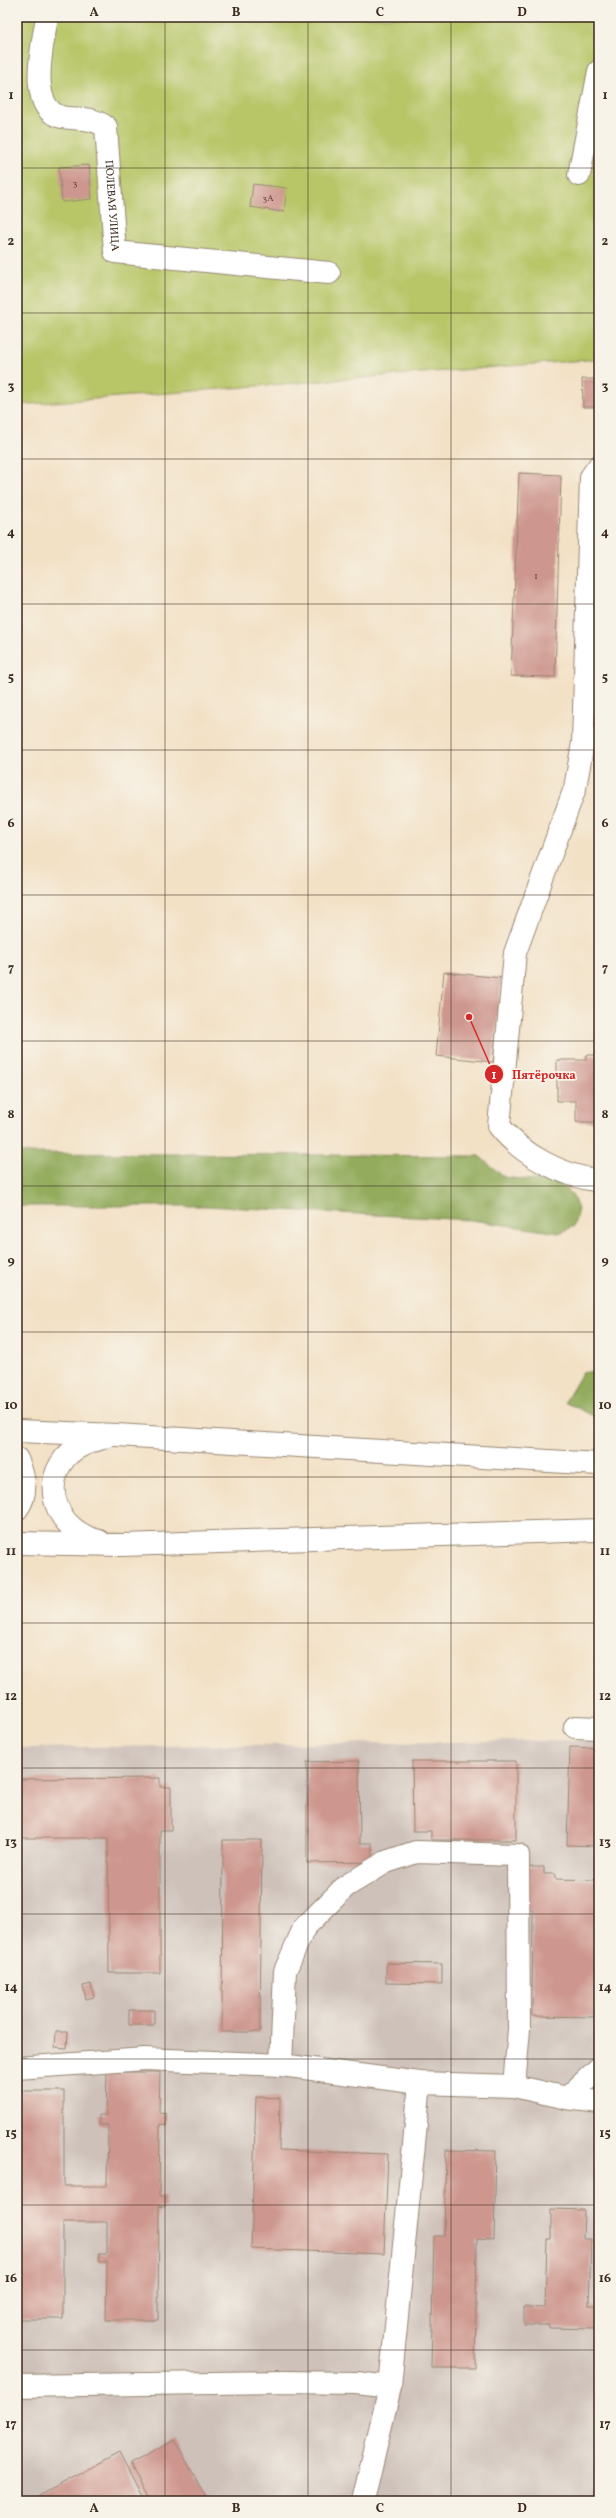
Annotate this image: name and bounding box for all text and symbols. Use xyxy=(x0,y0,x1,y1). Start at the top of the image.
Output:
text: A xyxy=(89,4,99,22)
text: B xyxy=(232,4,241,22)
text: C xyxy=(376,4,384,22)
text: D xyxy=(517,4,527,22)
text: 1 xyxy=(8,87,14,105)
text: 1 xyxy=(602,87,608,105)
street label: ПОЛЕВАЯ УЛИЦА xyxy=(101,159,122,252)
house number: 3 xyxy=(73,177,78,190)
house number: 3А xyxy=(263,192,274,205)
text: 2 xyxy=(8,233,15,251)
text: 2 xyxy=(602,233,609,251)
text: 3 xyxy=(8,378,15,396)
text: 3 xyxy=(602,378,609,396)
text: 4 xyxy=(7,524,15,542)
text: 4 xyxy=(601,524,609,542)
house number: 1 xyxy=(534,570,538,583)
text: 5 xyxy=(8,669,14,687)
text: 5 xyxy=(602,669,608,687)
text: 6 xyxy=(7,815,15,833)
text: 6 xyxy=(601,815,609,833)
text: 7 xyxy=(8,960,14,978)
text: 7 xyxy=(602,960,608,978)
callout: Пятёрочка xyxy=(484,1062,584,1086)
text: 1 xyxy=(492,1068,497,1084)
text: Пятёрочка xyxy=(512,1068,576,1084)
text: 8 xyxy=(7,1106,15,1124)
text: 8 xyxy=(601,1106,609,1124)
text: 9 xyxy=(7,1252,15,1270)
text: 9 xyxy=(601,1252,609,1270)
text: 10 xyxy=(4,1397,18,1415)
text: 10 xyxy=(598,1397,612,1415)
text: 11 xyxy=(6,1543,16,1561)
text: 11 xyxy=(600,1543,610,1561)
text: 12 xyxy=(5,1688,17,1706)
text: 12 xyxy=(599,1688,611,1706)
text: 13 xyxy=(5,1834,17,1852)
text: 13 xyxy=(599,1834,611,1852)
text: 14 xyxy=(4,1979,18,1997)
text: 14 xyxy=(598,1979,612,1997)
text: 15 xyxy=(5,2125,17,2143)
text: 15 xyxy=(599,2125,611,2143)
text: 16 xyxy=(5,2270,17,2288)
text: 16 xyxy=(599,2270,611,2288)
text: 17 xyxy=(5,2416,17,2434)
text: 17 xyxy=(599,2416,611,2434)
text: A xyxy=(89,2500,99,2518)
text: B xyxy=(232,2500,241,2518)
text: C xyxy=(376,2500,384,2518)
text: D xyxy=(517,2500,527,2518)

